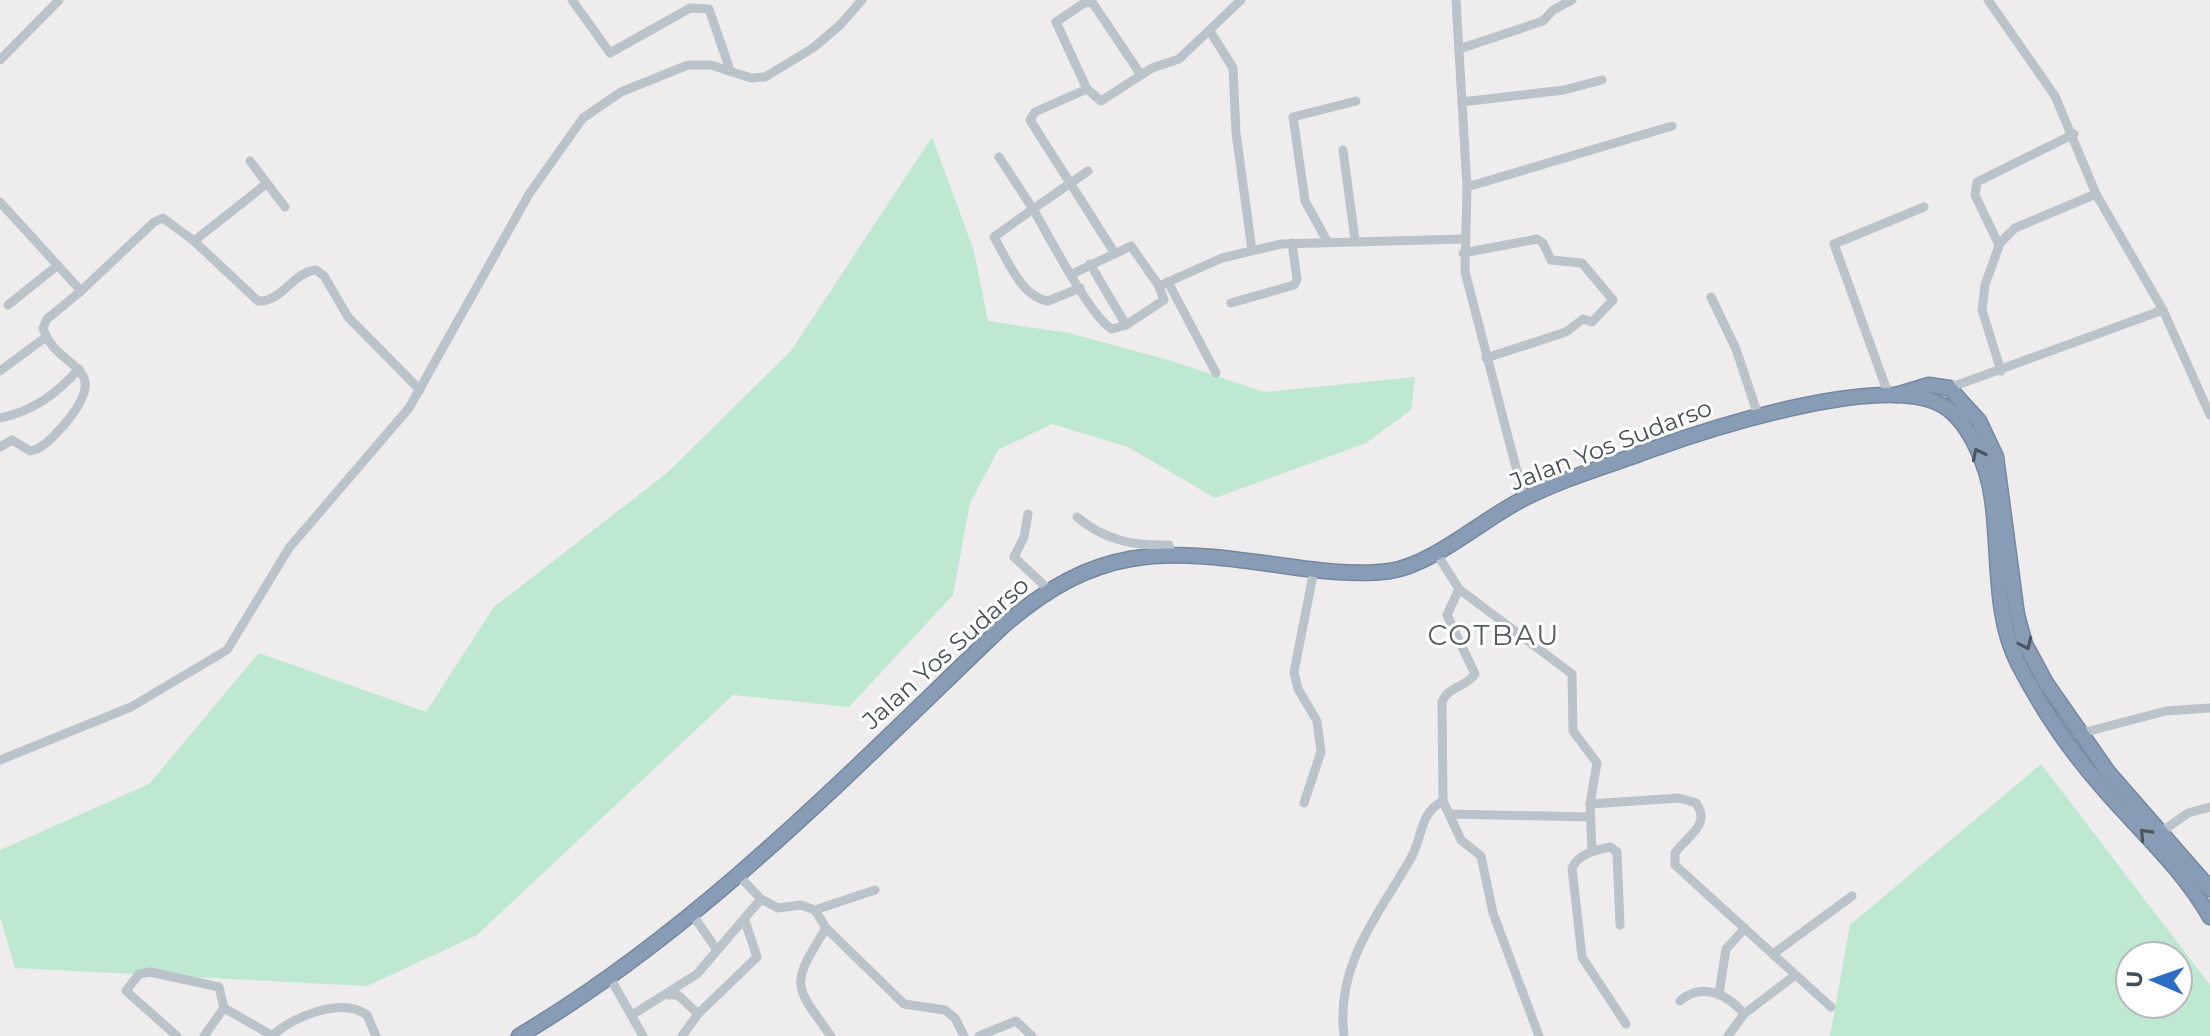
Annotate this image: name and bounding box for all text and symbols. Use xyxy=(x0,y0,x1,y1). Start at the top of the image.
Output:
street label: Jalan Yos Sudarso xyxy=(1505,393,1716,497)
one-way arrow xyxy=(1972,448,1988,463)
street label: Jalan Yos Sudarso xyxy=(856,570,1035,736)
district label: COTBAU xyxy=(1428,618,1560,652)
one-way arrow xyxy=(2016,635,2032,650)
one-way arrow xyxy=(2140,829,2155,843)
north arrow xyxy=(2114,940,2194,1020)
text: U xyxy=(2121,970,2148,988)

